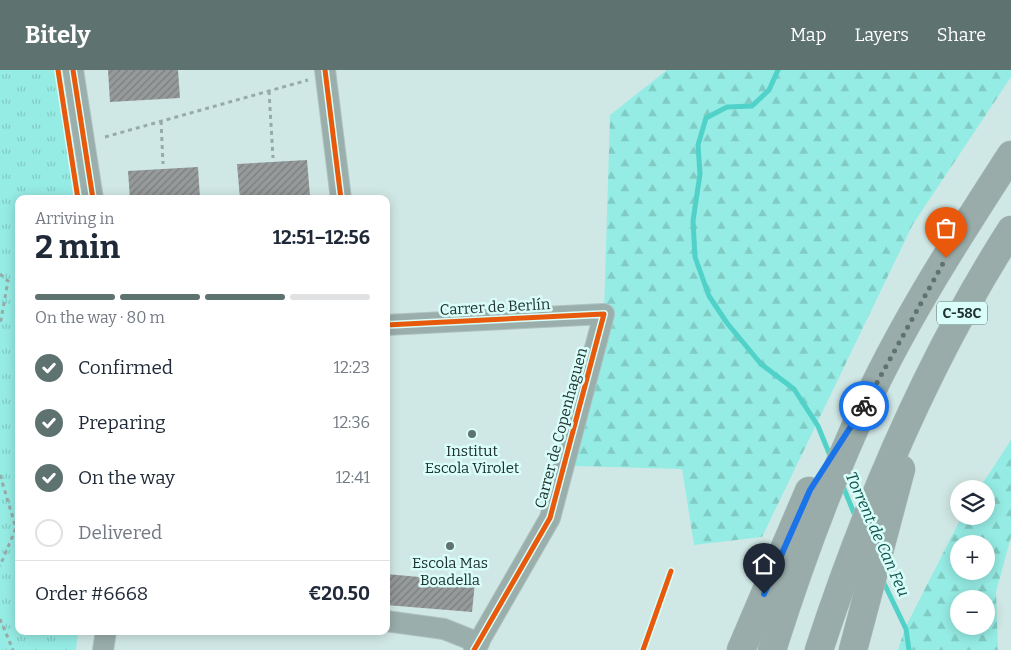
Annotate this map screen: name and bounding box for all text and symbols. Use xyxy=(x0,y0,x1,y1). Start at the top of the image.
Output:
text: Bitely xyxy=(25,21,90,49)
text: Map xyxy=(790,24,826,46)
text: Layers xyxy=(854,24,909,46)
text: Share xyxy=(937,24,986,46)
pin xyxy=(925,207,967,258)
text: Arriving in xyxy=(35,209,114,228)
icon: bag xyxy=(932,214,960,242)
text: 12:51–12:56 xyxy=(273,226,370,249)
text: 2 min xyxy=(35,228,120,266)
street label: Carrer de Berlín xyxy=(439,295,551,319)
road number: C-58C xyxy=(937,302,987,324)
text: On the way · 80 m xyxy=(35,308,165,327)
street label: Carrer de Copenhaguen xyxy=(531,345,591,510)
icon: check xyxy=(35,354,63,382)
text: Confirmed xyxy=(78,356,173,379)
text: 12:23 xyxy=(334,358,370,377)
courier xyxy=(839,381,889,431)
icon: bike xyxy=(850,392,878,420)
icon: check xyxy=(35,409,63,437)
text: Preparing xyxy=(78,411,166,434)
text: 12:36 xyxy=(333,413,370,432)
marker: Institut Escola Virolet xyxy=(466,428,478,440)
place label: Institut Escola Virolet xyxy=(425,442,520,477)
icon: check xyxy=(35,464,63,492)
text: On the way xyxy=(78,466,175,489)
text: 12:41 xyxy=(336,468,370,487)
water label: Torrent de Can Feu xyxy=(842,469,914,599)
map controls xyxy=(950,480,995,635)
button: layers xyxy=(950,480,995,525)
text: Delivered xyxy=(78,521,162,544)
button: + xyxy=(950,535,995,580)
marker: Escola Mas Boadella xyxy=(444,540,456,552)
pin xyxy=(743,543,785,594)
icon: home xyxy=(750,550,778,578)
place label: Escola Mas Boadella xyxy=(412,554,488,589)
text: Order #6668 xyxy=(35,582,148,605)
text: €20.50 xyxy=(308,582,370,605)
button: − xyxy=(950,590,995,635)

